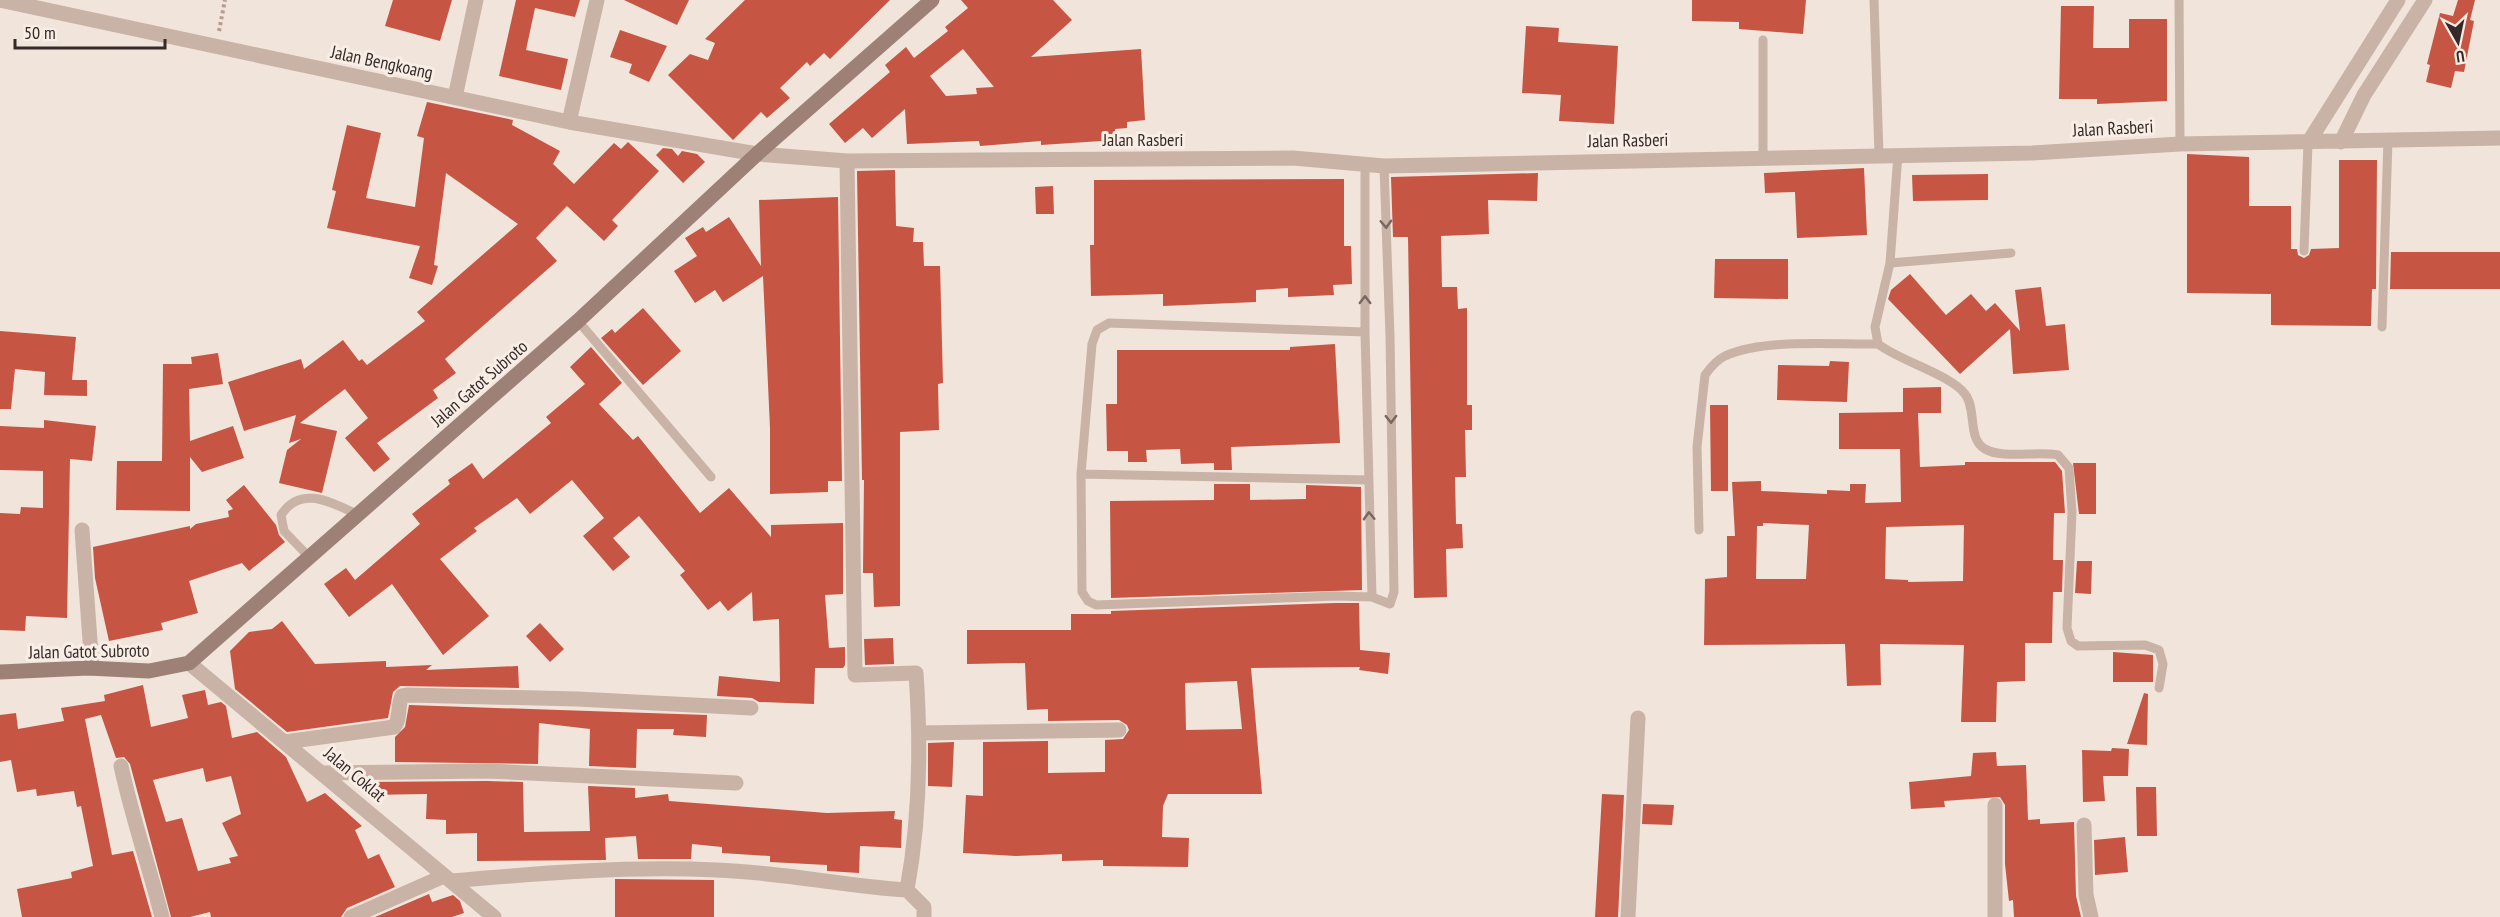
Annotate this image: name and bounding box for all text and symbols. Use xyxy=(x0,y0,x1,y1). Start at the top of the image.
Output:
scale bar xyxy=(15,12,165,50)
north arrow xyxy=(2428,12,2488,72)
text: 50 m xyxy=(24,21,56,44)
street label: Jalan Bengkoang xyxy=(328,40,435,84)
text: U xyxy=(2455,46,2466,67)
street label: Jalan Rasberi xyxy=(2071,114,2154,142)
street label: Jalan Rasberi xyxy=(1102,128,1183,151)
street label: Jalan Rasberi xyxy=(1586,128,1669,152)
one-way arrow xyxy=(1380,220,1393,229)
one-way arrow xyxy=(1359,296,1371,305)
street label: Jalan Gatot Subroto xyxy=(425,335,532,432)
one-way arrow xyxy=(1385,415,1397,424)
one-way arrow xyxy=(1363,511,1375,520)
street label: Jalan Gatot Subroto xyxy=(27,638,150,664)
street label: Jalan Coklat xyxy=(319,741,391,806)

